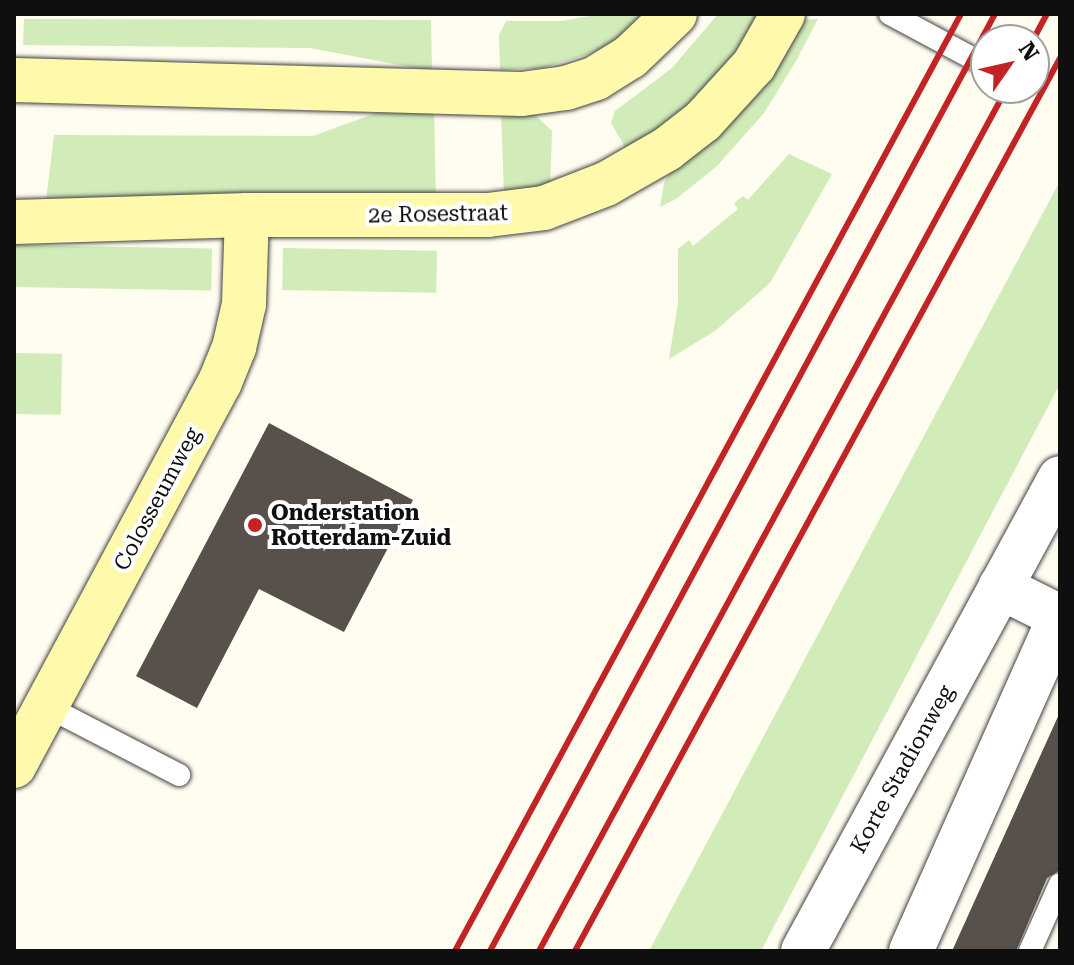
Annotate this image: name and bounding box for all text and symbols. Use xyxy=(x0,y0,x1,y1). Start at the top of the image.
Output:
north arrow xyxy=(970,24,1050,104)
text: N xyxy=(1014,37,1044,65)
street label: 2e Rosestraat xyxy=(368,200,508,228)
street label: Colosseumweg xyxy=(108,423,206,575)
place label: Onderstation Rotterdam-Zuid xyxy=(271,499,451,550)
marker: Onderstation Rotterdam-Zuid xyxy=(246,516,264,534)
street label: Korte Stadionweg xyxy=(845,680,959,858)

